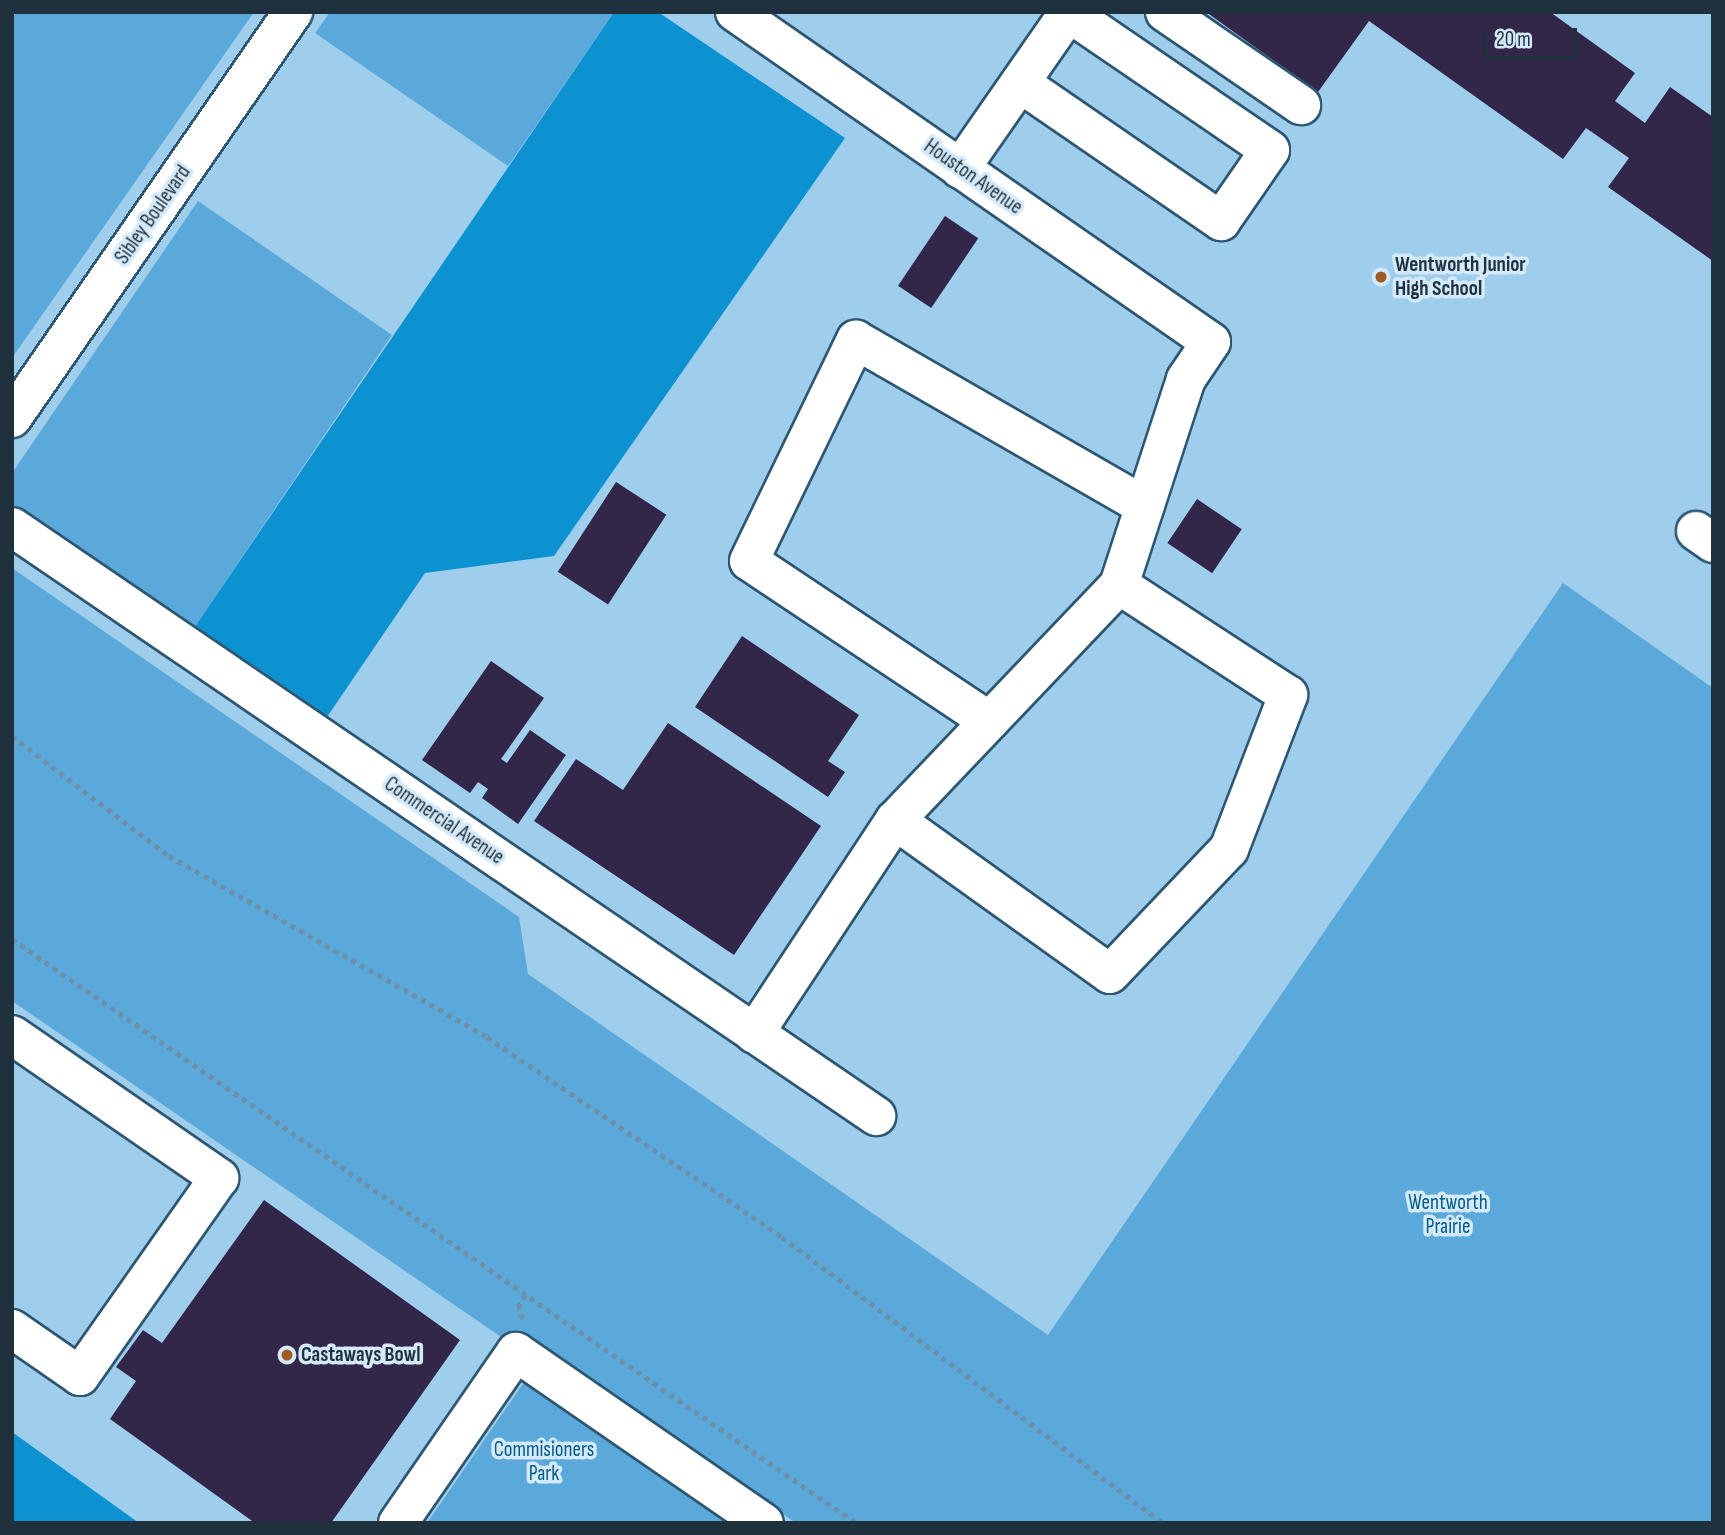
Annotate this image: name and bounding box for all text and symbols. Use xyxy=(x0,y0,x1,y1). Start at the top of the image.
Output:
scale bar xyxy=(1487,14,1582,58)
text: 20 m xyxy=(1496,27,1531,52)
street label: Houston Avenue xyxy=(919,134,1027,220)
street label: Sibley Boulevard xyxy=(110,161,196,269)
place label: Wentworth Junior High School xyxy=(1395,252,1526,302)
marker: Wentworth Junior High School xyxy=(1373,269,1389,285)
street label: Commercial Avenue xyxy=(379,772,509,870)
park label: Wentworth Prairie xyxy=(1408,1190,1488,1240)
place label: Castaways Bowl xyxy=(301,1342,421,1368)
marker: Castaways Bowl xyxy=(279,1347,295,1363)
park label: Commisioners Park xyxy=(494,1437,594,1487)

